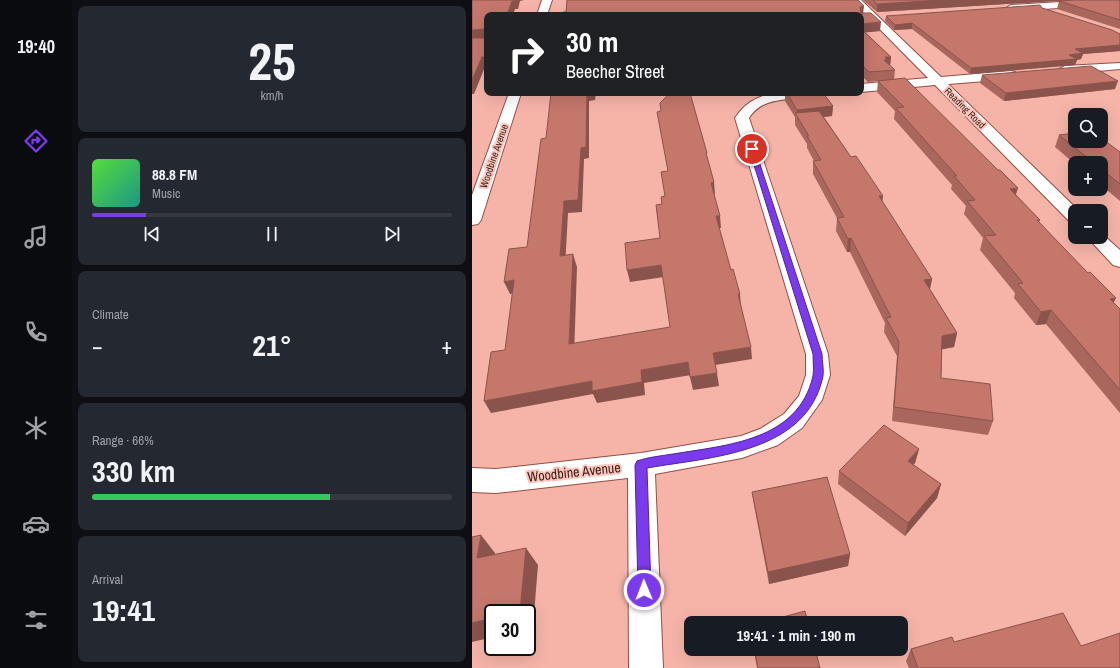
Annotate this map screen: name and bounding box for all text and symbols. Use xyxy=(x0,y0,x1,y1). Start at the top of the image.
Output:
text: 30 m xyxy=(566,23,618,61)
text: 25 xyxy=(248,26,296,96)
icon: right xyxy=(500,28,552,80)
text: 19:40 xyxy=(17,34,55,59)
text: Beecher Street xyxy=(566,59,664,84)
street label: Reading Road xyxy=(942,85,988,131)
text: km/h xyxy=(260,87,284,104)
map controls xyxy=(1068,108,1108,244)
button: search xyxy=(1068,108,1108,148)
street label: Woodbine Avenue xyxy=(477,122,511,190)
icon: directions xyxy=(22,127,50,155)
pin xyxy=(735,132,769,166)
icon: arrive xyxy=(741,138,763,160)
button: + xyxy=(1068,156,1108,196)
text: 88.8 FM xyxy=(152,164,197,185)
text: Music xyxy=(152,185,180,202)
button: − xyxy=(1068,204,1108,244)
icon: music xyxy=(22,223,50,251)
icon: previous xyxy=(141,223,163,245)
icon: pause xyxy=(261,223,283,245)
icon: next xyxy=(381,223,403,245)
text: Climate xyxy=(92,306,129,323)
icon: phone xyxy=(22,318,50,346)
text: 21° xyxy=(252,325,292,365)
text: − xyxy=(92,331,103,361)
text: + xyxy=(441,331,452,361)
icon: climate xyxy=(22,414,50,442)
text: Range · 66% xyxy=(92,432,154,449)
text: 330 km xyxy=(92,451,175,491)
street label: Woodbine Avenue xyxy=(527,458,621,486)
icon: car xyxy=(22,510,50,538)
position arrow xyxy=(623,569,665,611)
text: Arrival xyxy=(92,571,123,588)
text: 19:41 xyxy=(92,590,155,630)
speed limit sign: 30 xyxy=(484,604,536,656)
icon: filters xyxy=(22,606,50,634)
text: 19:41 · 1 min · 190 m xyxy=(737,625,855,646)

